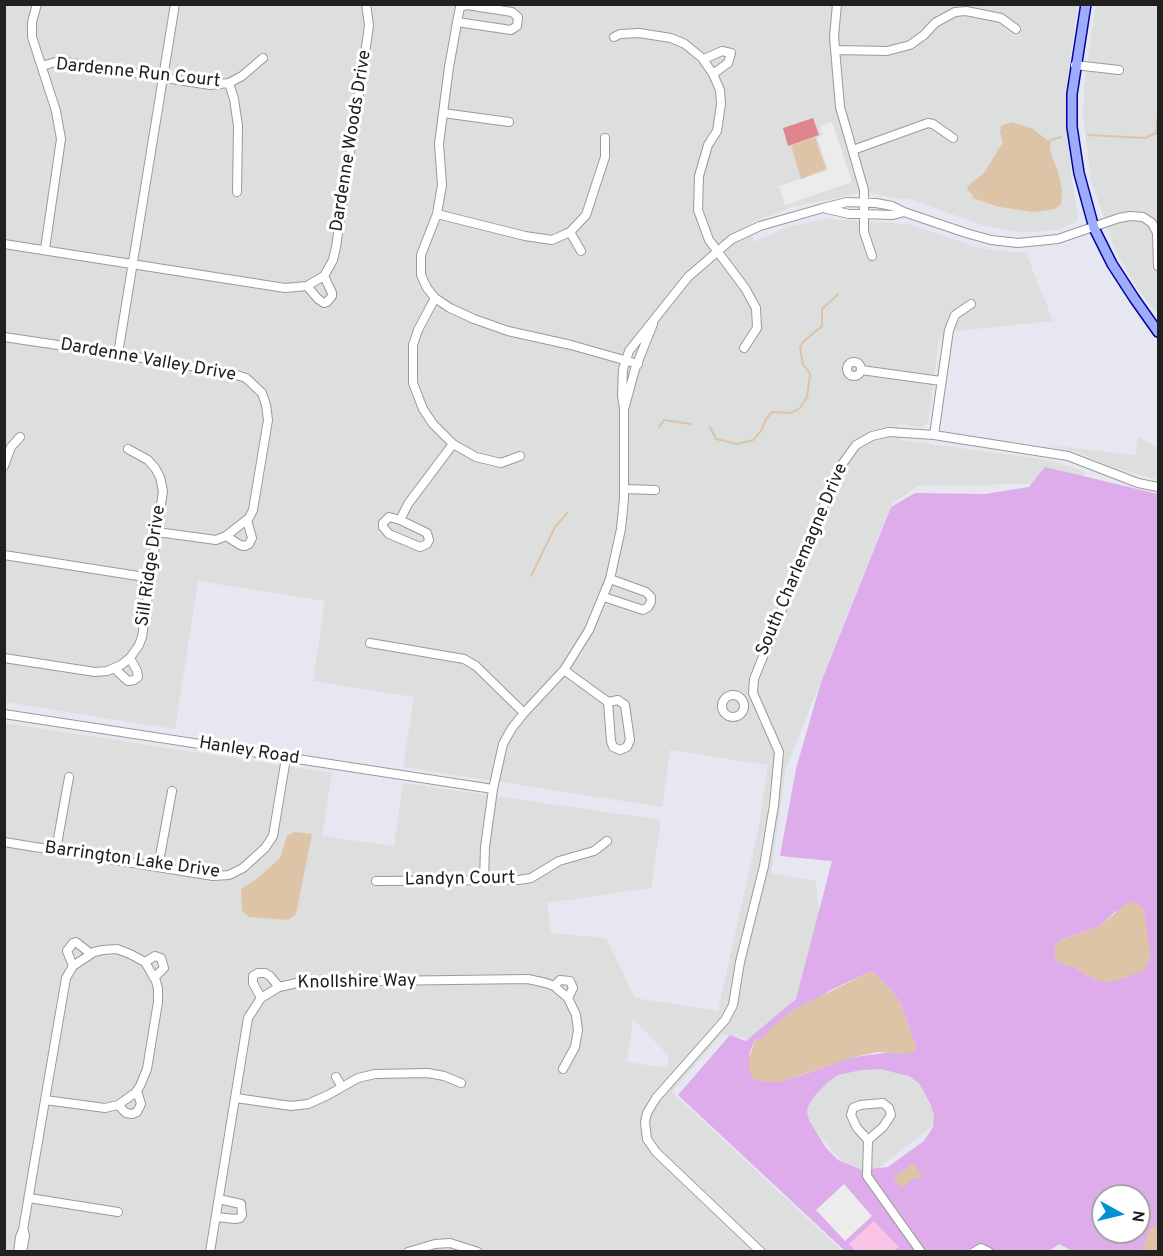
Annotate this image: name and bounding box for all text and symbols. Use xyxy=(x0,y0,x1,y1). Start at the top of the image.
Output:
street label: Dardenne Woods Drive xyxy=(327,49,377,233)
street label: Dardenne Run Court xyxy=(55,55,221,93)
street label: Dardenne Valley Drive xyxy=(58,335,238,387)
street label: South Charlemagne Drive xyxy=(753,461,853,659)
street label: Sill Ridge Drive xyxy=(133,504,171,628)
street label: Hanley Road xyxy=(197,733,301,771)
street label: Barrington Lake Drive xyxy=(43,838,221,884)
street label: Landyn Court xyxy=(405,868,515,892)
street label: Knollshire Way xyxy=(297,971,417,995)
north arrow xyxy=(1091,1184,1151,1244)
text: N xyxy=(1126,1209,1148,1223)

